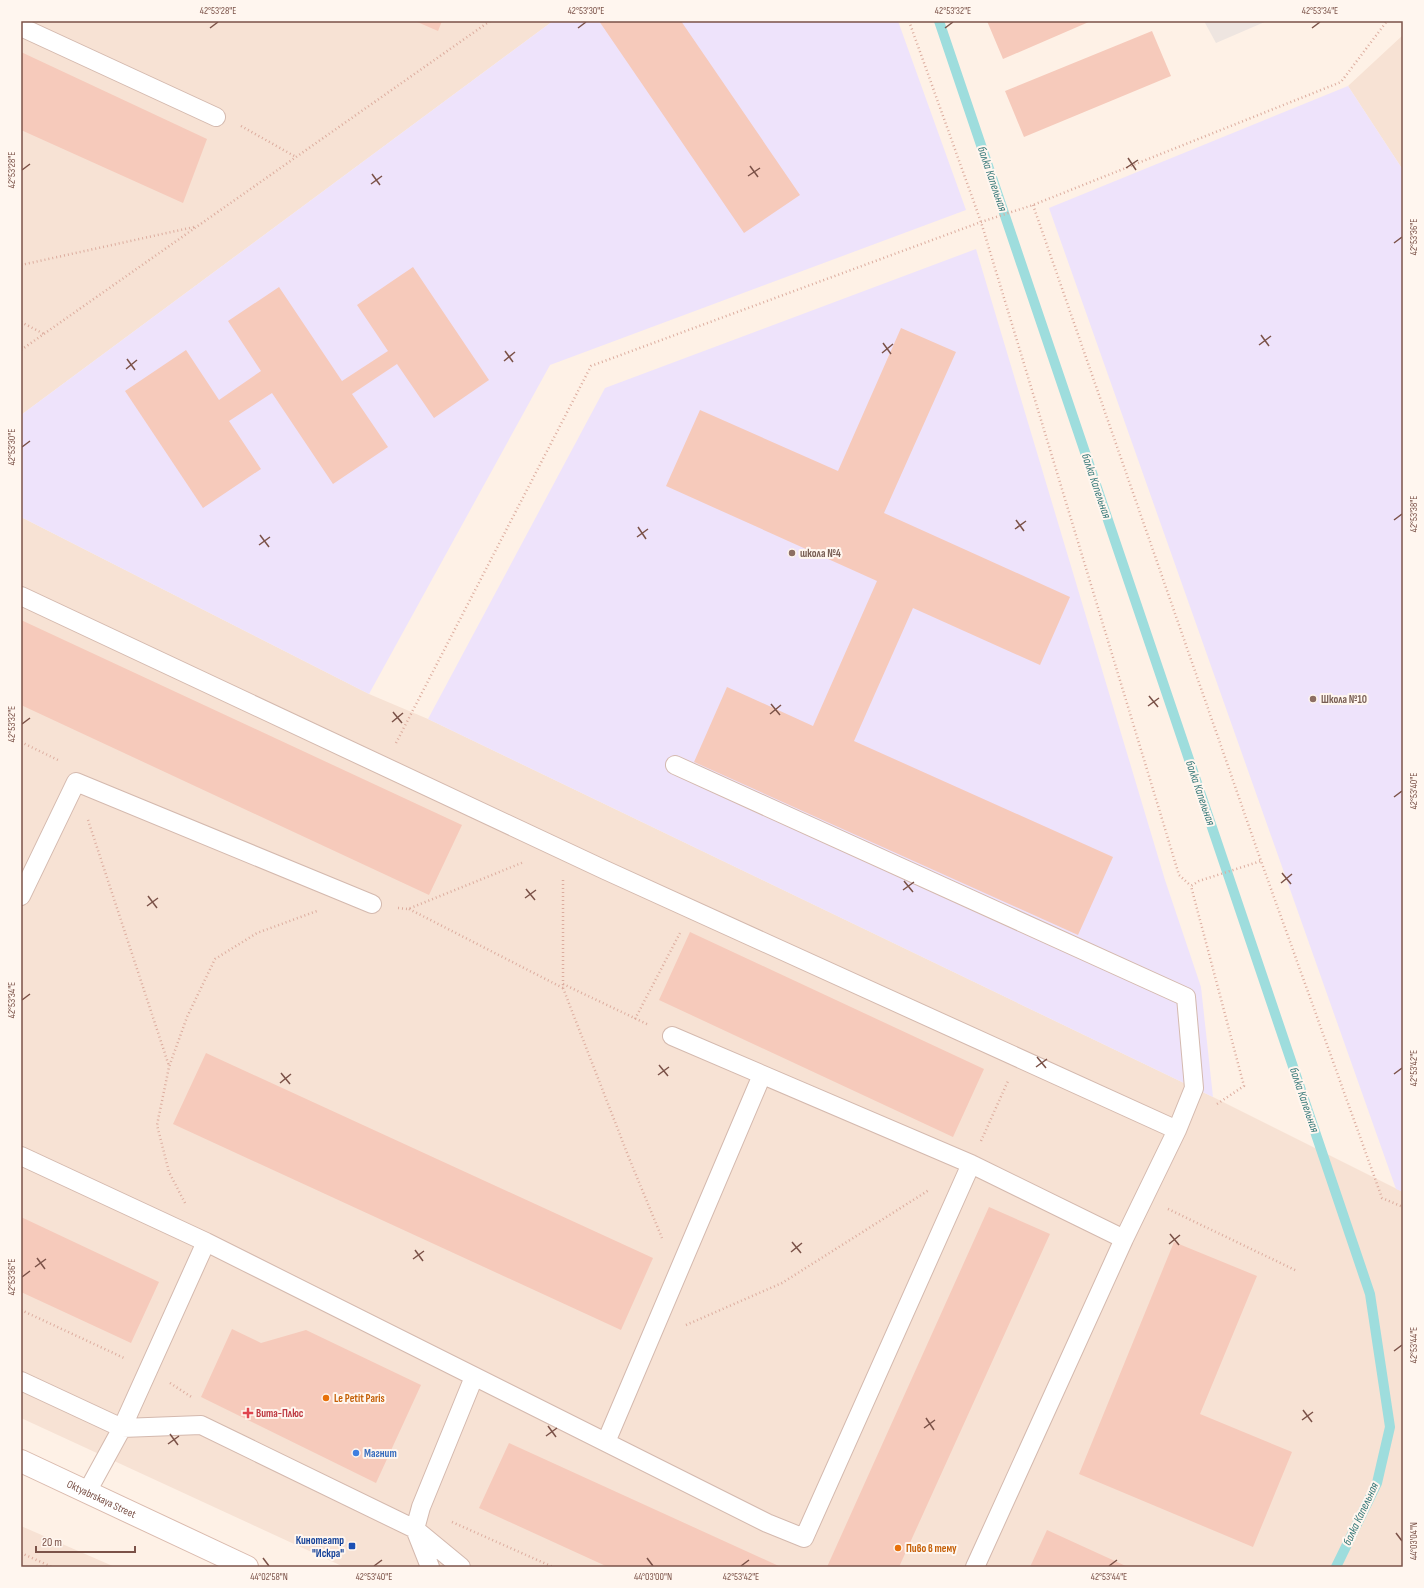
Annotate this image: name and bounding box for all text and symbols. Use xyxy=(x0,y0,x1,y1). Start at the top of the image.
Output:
text: 42°53'28"E xyxy=(200,5,236,17)
text: 42°53'30"E xyxy=(568,5,604,17)
text: 42°53'32"E xyxy=(935,5,971,17)
text: 42°53'34"E xyxy=(1302,5,1338,17)
water label: балка Капельная xyxy=(974,145,1010,214)
text: 42°53'28"E xyxy=(6,152,18,188)
text: 42°53'36"E xyxy=(1408,219,1420,255)
text: 42°53'30"E xyxy=(6,429,18,465)
water label: балка Капельная xyxy=(1078,452,1114,521)
text: 42°53'38"E xyxy=(1408,496,1420,532)
place label: школа №4 xyxy=(800,547,841,560)
marker: школа №4 xyxy=(787,548,797,558)
place label: Школа №10 xyxy=(1321,693,1367,706)
marker: Школа №10 xyxy=(1308,694,1318,704)
text: 42°53'32"E xyxy=(6,706,18,742)
water label: балка Капельная xyxy=(1182,759,1218,828)
text: 42°53'40"E xyxy=(1408,773,1420,809)
text: 42°53'34"E xyxy=(6,982,18,1018)
text: 42°53'42"E xyxy=(1408,1050,1420,1086)
water label: балка Капельная xyxy=(1286,1066,1322,1135)
text: 42°53'36"E xyxy=(6,1259,18,1295)
text: 42°53'44"E xyxy=(1408,1327,1420,1363)
place label: Le Petit Paris xyxy=(334,1392,385,1405)
marker: Le Petit Paris xyxy=(321,1393,331,1403)
place label: Вита-Плюс xyxy=(256,1407,304,1420)
marker: Вита-Плюс xyxy=(243,1408,253,1418)
place label: Магнит xyxy=(364,1447,397,1460)
marker: Магнит xyxy=(351,1448,361,1458)
street label: Oktyabrskaya Street xyxy=(65,1477,139,1521)
water label: балка Капельная xyxy=(1340,1480,1382,1548)
text: 44°03'04"N xyxy=(1408,1522,1420,1560)
scale bar xyxy=(36,1528,135,1554)
place label: Кинотеатр "Искра" xyxy=(296,1534,344,1560)
text: 20 m xyxy=(42,1535,62,1550)
marker: Кинотеатр "Искра" xyxy=(347,1541,357,1551)
place label: Пиво в тему xyxy=(906,1542,957,1555)
marker: Пиво в тему xyxy=(893,1543,903,1553)
text: 44°02'58"N xyxy=(250,1571,288,1583)
text: 42°53'40"E xyxy=(356,1571,392,1583)
text: 44°03'00"N xyxy=(634,1571,672,1583)
text: 42°53'42"E xyxy=(723,1571,759,1583)
text: 42°53'44"E xyxy=(1091,1571,1127,1583)

